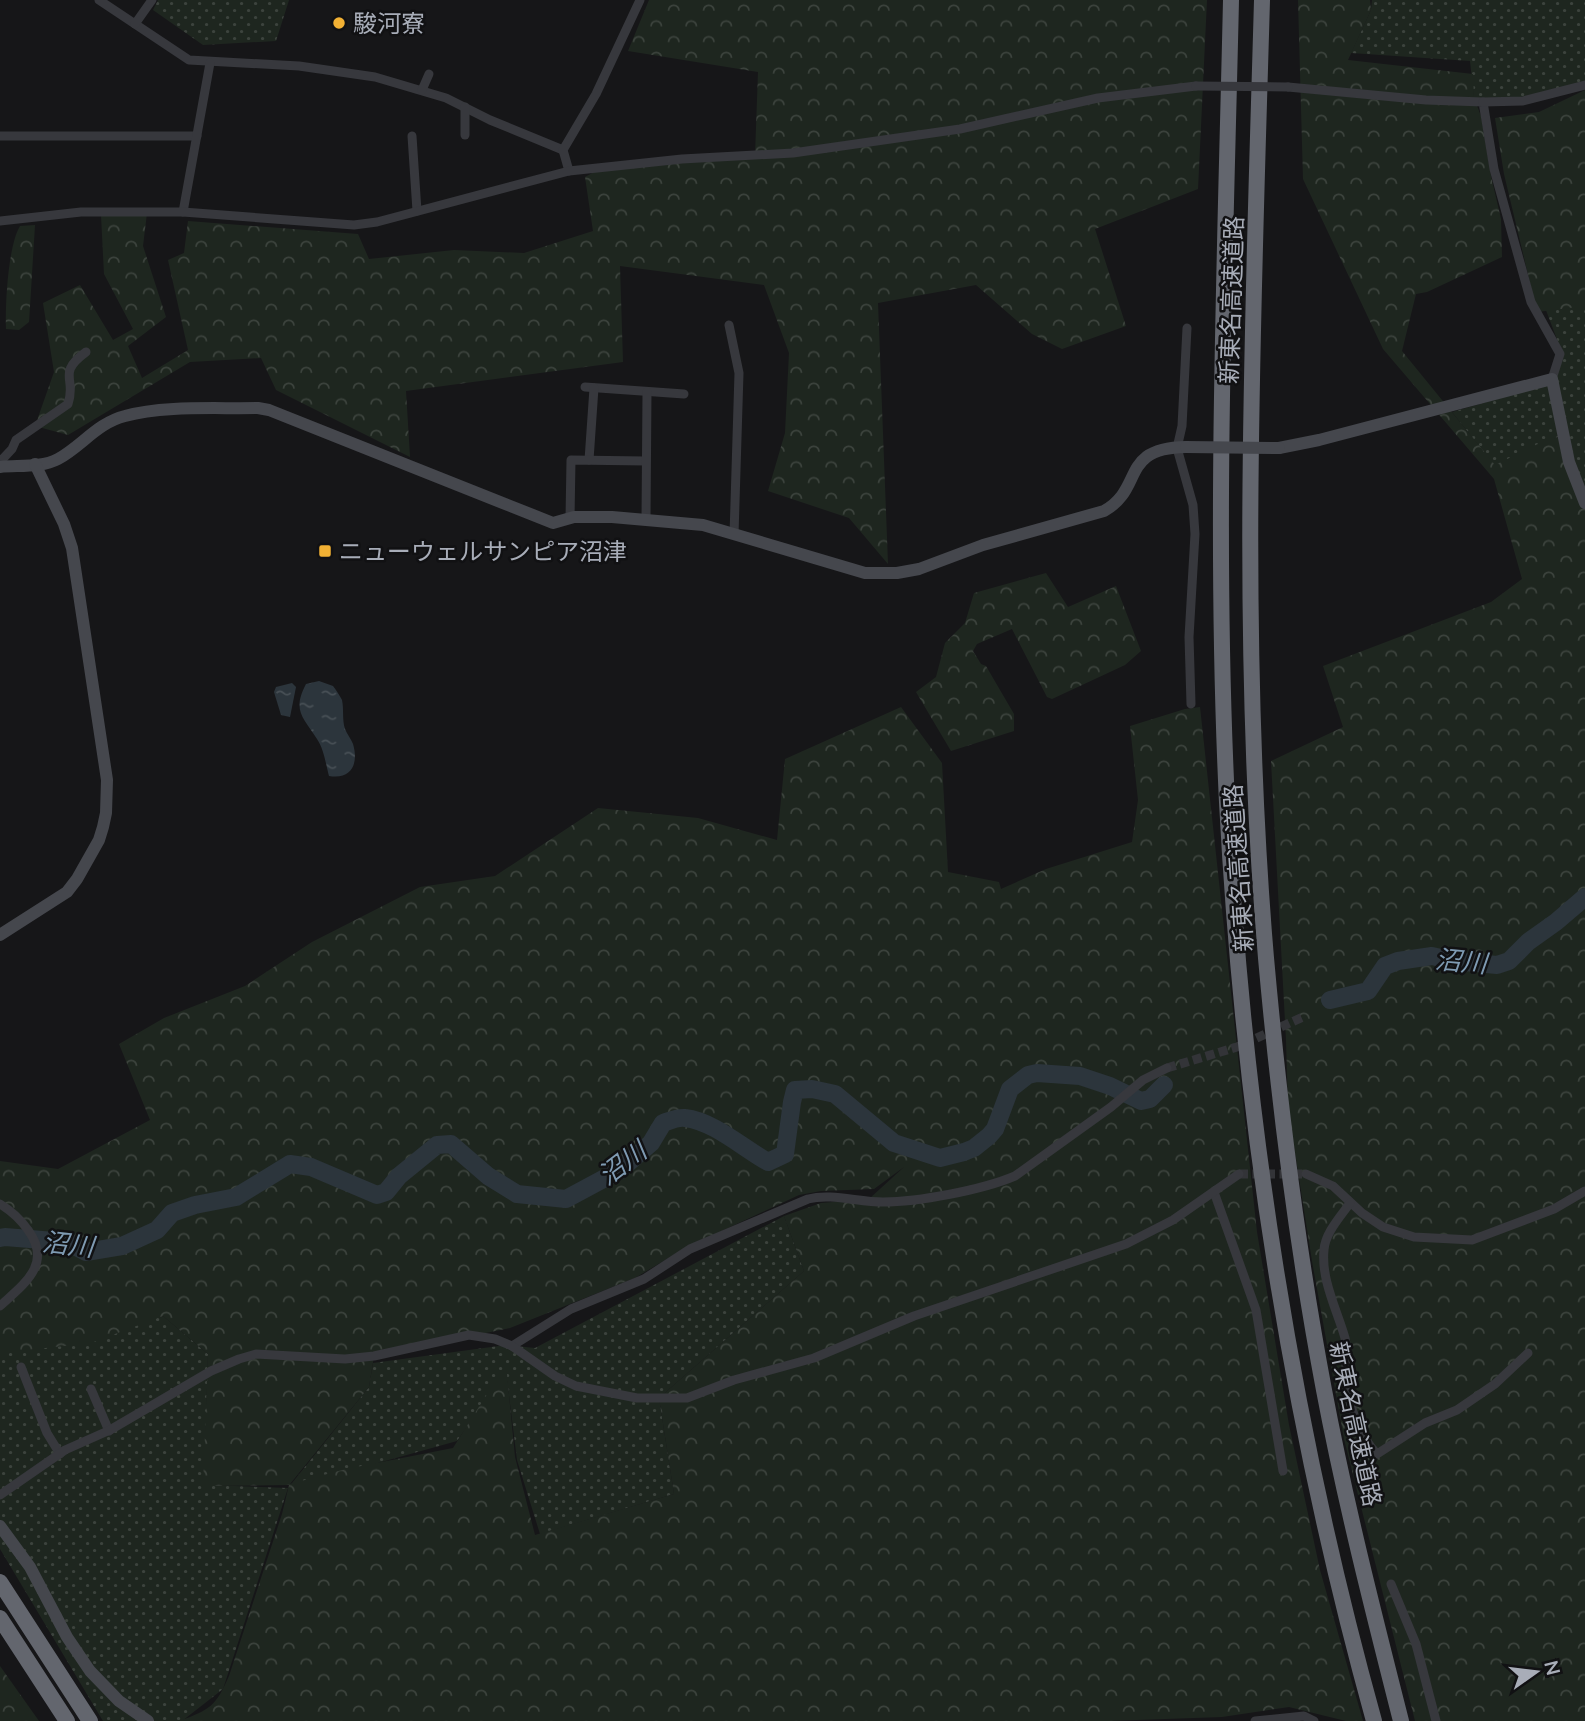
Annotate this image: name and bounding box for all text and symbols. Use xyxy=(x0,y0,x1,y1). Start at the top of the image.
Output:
place label: 駿河寮 xyxy=(353,8,425,38)
marker: 駿河寮 xyxy=(331,15,347,31)
street label: 新東名高速道路 xyxy=(1213,216,1249,384)
place label: ニューウェルサンピア沼津 xyxy=(339,536,627,566)
marker: ニューウェルサンピア沼津 xyxy=(317,543,333,559)
street label: 新東名高速道路 xyxy=(1217,783,1259,953)
water label: 沼川 xyxy=(1434,942,1491,980)
water label: 沼川 xyxy=(591,1132,655,1192)
water label: 沼川 xyxy=(40,1225,99,1263)
street label: 新東名高速道路 xyxy=(1324,1339,1388,1509)
north arrow xyxy=(1501,1637,1571,1707)
text: N xyxy=(1539,1658,1566,1678)

